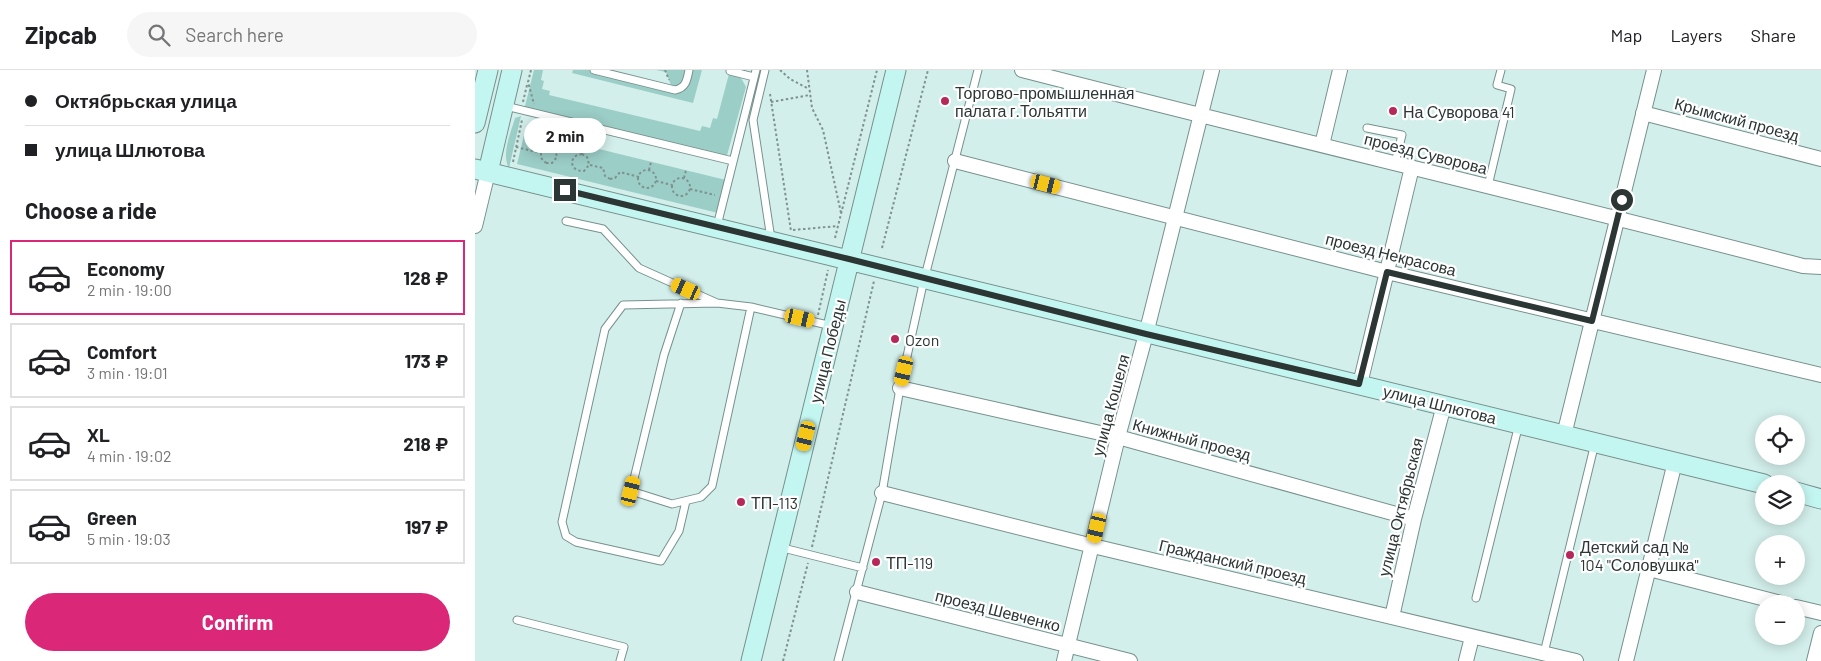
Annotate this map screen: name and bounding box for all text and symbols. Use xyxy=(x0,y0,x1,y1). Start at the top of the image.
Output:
search box xyxy=(127,12,477,57)
text: Zipcab xyxy=(25,20,97,49)
icon: search xyxy=(145,21,173,49)
text: Search here xyxy=(185,23,284,46)
text: Map xyxy=(1610,24,1642,46)
text: Layers xyxy=(1670,24,1723,46)
text: Share xyxy=(1751,24,1796,46)
place label: Торгово-промышленная палата г.Тольятти xyxy=(955,83,1135,120)
text: Октябрьская улица xyxy=(55,89,237,112)
street label: Крымский проезд xyxy=(1673,93,1802,145)
marker: Торгово-промышленная палата г.Тольятти xyxy=(939,95,951,107)
place label: На Суворова 41 xyxy=(1403,102,1515,121)
marker: На Суворова 41 xyxy=(1387,105,1399,117)
callout: 2 min xyxy=(524,118,606,152)
text: 2 min xyxy=(546,126,584,145)
street label: проезд Суворова xyxy=(1362,129,1490,178)
text: улица Шлютова xyxy=(55,138,205,161)
car xyxy=(1029,173,1062,195)
route end xyxy=(554,179,576,201)
route start xyxy=(1611,189,1633,211)
text: Choose a ride xyxy=(25,197,157,223)
street label: проезд Некрасова xyxy=(1324,229,1458,279)
icon: car xyxy=(27,255,72,300)
text: Economy xyxy=(87,257,165,280)
text: 128 ₽ xyxy=(403,266,448,289)
car xyxy=(669,276,702,302)
text: 2 min · 19:00 xyxy=(87,280,172,299)
street label: улица Победы xyxy=(805,297,849,405)
car xyxy=(783,307,816,329)
place label: Ozon xyxy=(905,330,939,349)
marker: Ozon xyxy=(889,333,901,345)
icon: car xyxy=(27,338,72,383)
text: Comfort xyxy=(87,340,157,363)
text: 173 ₽ xyxy=(404,349,448,372)
street label: улица Кошеля xyxy=(1087,352,1133,458)
car xyxy=(893,355,914,387)
text: 3 min · 19:01 xyxy=(87,363,168,382)
street label: улица Шлютова xyxy=(1381,381,1499,427)
street label: Книжный проезд xyxy=(1131,414,1254,464)
map controls xyxy=(1755,415,1805,645)
button: locate xyxy=(1755,415,1805,465)
car xyxy=(795,420,816,452)
icon: car xyxy=(27,421,72,466)
text: XL xyxy=(87,423,110,446)
text: 218 ₽ xyxy=(403,432,448,455)
street label: улица Октябрьская xyxy=(1374,436,1426,578)
text: 4 min · 19:02 xyxy=(87,446,172,465)
car xyxy=(620,475,641,507)
button: layers xyxy=(1755,475,1805,525)
place label: ТП-113 xyxy=(751,493,798,512)
marker: ТП-113 xyxy=(735,496,747,508)
icon: car xyxy=(27,504,72,549)
text: Green xyxy=(87,506,137,529)
car xyxy=(1086,512,1107,544)
text: 197 ₽ xyxy=(405,515,448,538)
text: 5 min · 19:03 xyxy=(87,529,171,548)
street label: Гражданский проезд xyxy=(1157,535,1309,587)
button: + xyxy=(1755,535,1805,585)
place label: Детский сад № 104 "Соловушка" xyxy=(1580,537,1699,574)
marker: Детский сад № 104 "Соловушка" xyxy=(1564,549,1576,561)
place label: ТП-119 xyxy=(886,553,933,572)
marker: ТП-119 xyxy=(870,556,882,568)
street label: проезд Шевченко xyxy=(934,585,1063,635)
button: Confirm xyxy=(25,593,450,651)
button: − xyxy=(1755,595,1805,645)

